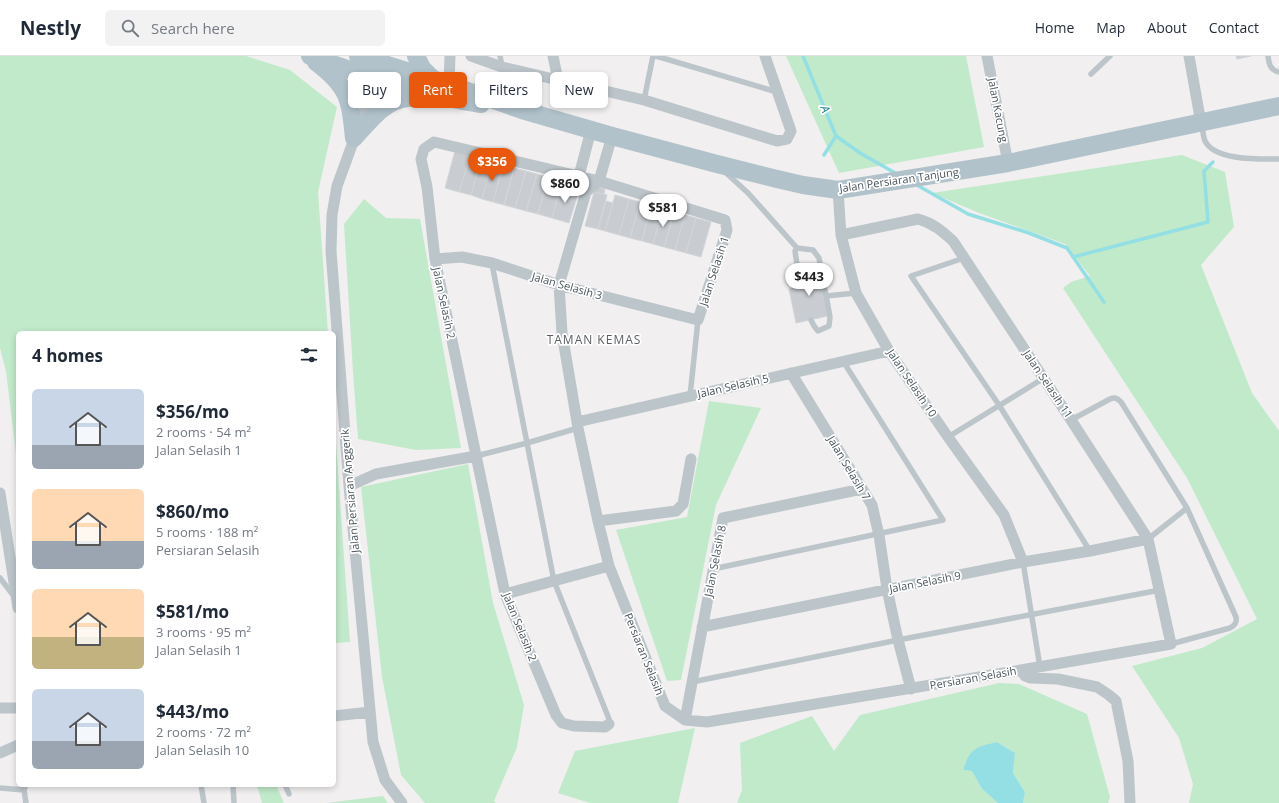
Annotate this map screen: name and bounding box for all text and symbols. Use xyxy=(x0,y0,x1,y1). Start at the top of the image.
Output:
search box xyxy=(105,10,385,46)
text: Nestly xyxy=(20,15,81,41)
icon: search xyxy=(119,17,141,39)
text: Search here xyxy=(151,18,235,38)
text: Home xyxy=(1035,18,1074,37)
text: Map xyxy=(1096,18,1125,37)
text: About xyxy=(1147,18,1187,37)
text: Contact xyxy=(1209,18,1259,37)
chip: Buy xyxy=(348,72,401,108)
chip: Rent xyxy=(409,72,467,108)
chip: Filters xyxy=(475,72,542,108)
chip: New xyxy=(550,72,608,108)
street label: Jalan Kacung xyxy=(985,76,1012,143)
water label: A xyxy=(816,101,835,115)
pin: $356 xyxy=(468,148,516,182)
text: $356 xyxy=(477,152,507,170)
street label: Jalan Persiaran Tanjung xyxy=(837,164,960,195)
pin: $860 xyxy=(541,170,589,204)
text: $860 xyxy=(550,174,580,192)
pin: $581 xyxy=(639,194,687,228)
text: $581 xyxy=(648,198,678,216)
street label: Jalan Selasih 1 xyxy=(695,234,732,309)
pin: $443 xyxy=(785,263,833,297)
street label: Jalan Selasih 2 xyxy=(429,265,459,340)
text: $443 xyxy=(794,267,824,285)
street label: Jalan Selasih 3 xyxy=(529,268,604,303)
district label: TAMAN KEMAS xyxy=(547,331,641,348)
text: 4 homes xyxy=(32,344,103,367)
icon: filters xyxy=(298,344,320,366)
street label: Jalan Selasih 10 xyxy=(884,345,941,420)
street label: Jalan Selasih 11 xyxy=(1020,346,1077,421)
street label: Jalan Selasih 5 xyxy=(695,370,770,401)
text: $356/mo xyxy=(156,400,229,423)
icon: home xyxy=(64,405,112,453)
text: 2 rooms · 54 m² xyxy=(156,423,251,441)
street label: Jalan Persiaran Anggerik xyxy=(337,428,362,554)
street label: Jalan Selasih 7 xyxy=(824,432,875,503)
text: Jalan Selasih 1 xyxy=(156,441,242,459)
text: $860/mo xyxy=(156,500,229,523)
icon: home xyxy=(64,505,112,553)
text: 5 rooms · 188 m² xyxy=(156,523,258,541)
street label: Jalan Selasih 8 xyxy=(700,524,729,599)
text: Persiaran Selasih xyxy=(156,541,259,559)
street label: Jalan Selasih 9 xyxy=(887,567,962,596)
street label: Jalan Selasih 2 xyxy=(500,589,541,663)
text: $581/mo xyxy=(156,600,229,623)
icon: home xyxy=(64,605,112,653)
street label: Persiaran Selasih xyxy=(621,610,668,697)
text: 3 rooms · 95 m² xyxy=(156,623,251,641)
text: Jalan Selasih 1 xyxy=(156,641,242,659)
street label: Persiaran Selasih xyxy=(929,663,1017,692)
text: $443/mo xyxy=(156,700,229,723)
icon: home xyxy=(64,705,112,753)
text: 2 rooms · 72 m² xyxy=(156,723,251,741)
text: Jalan Selasih 10 xyxy=(156,741,249,759)

